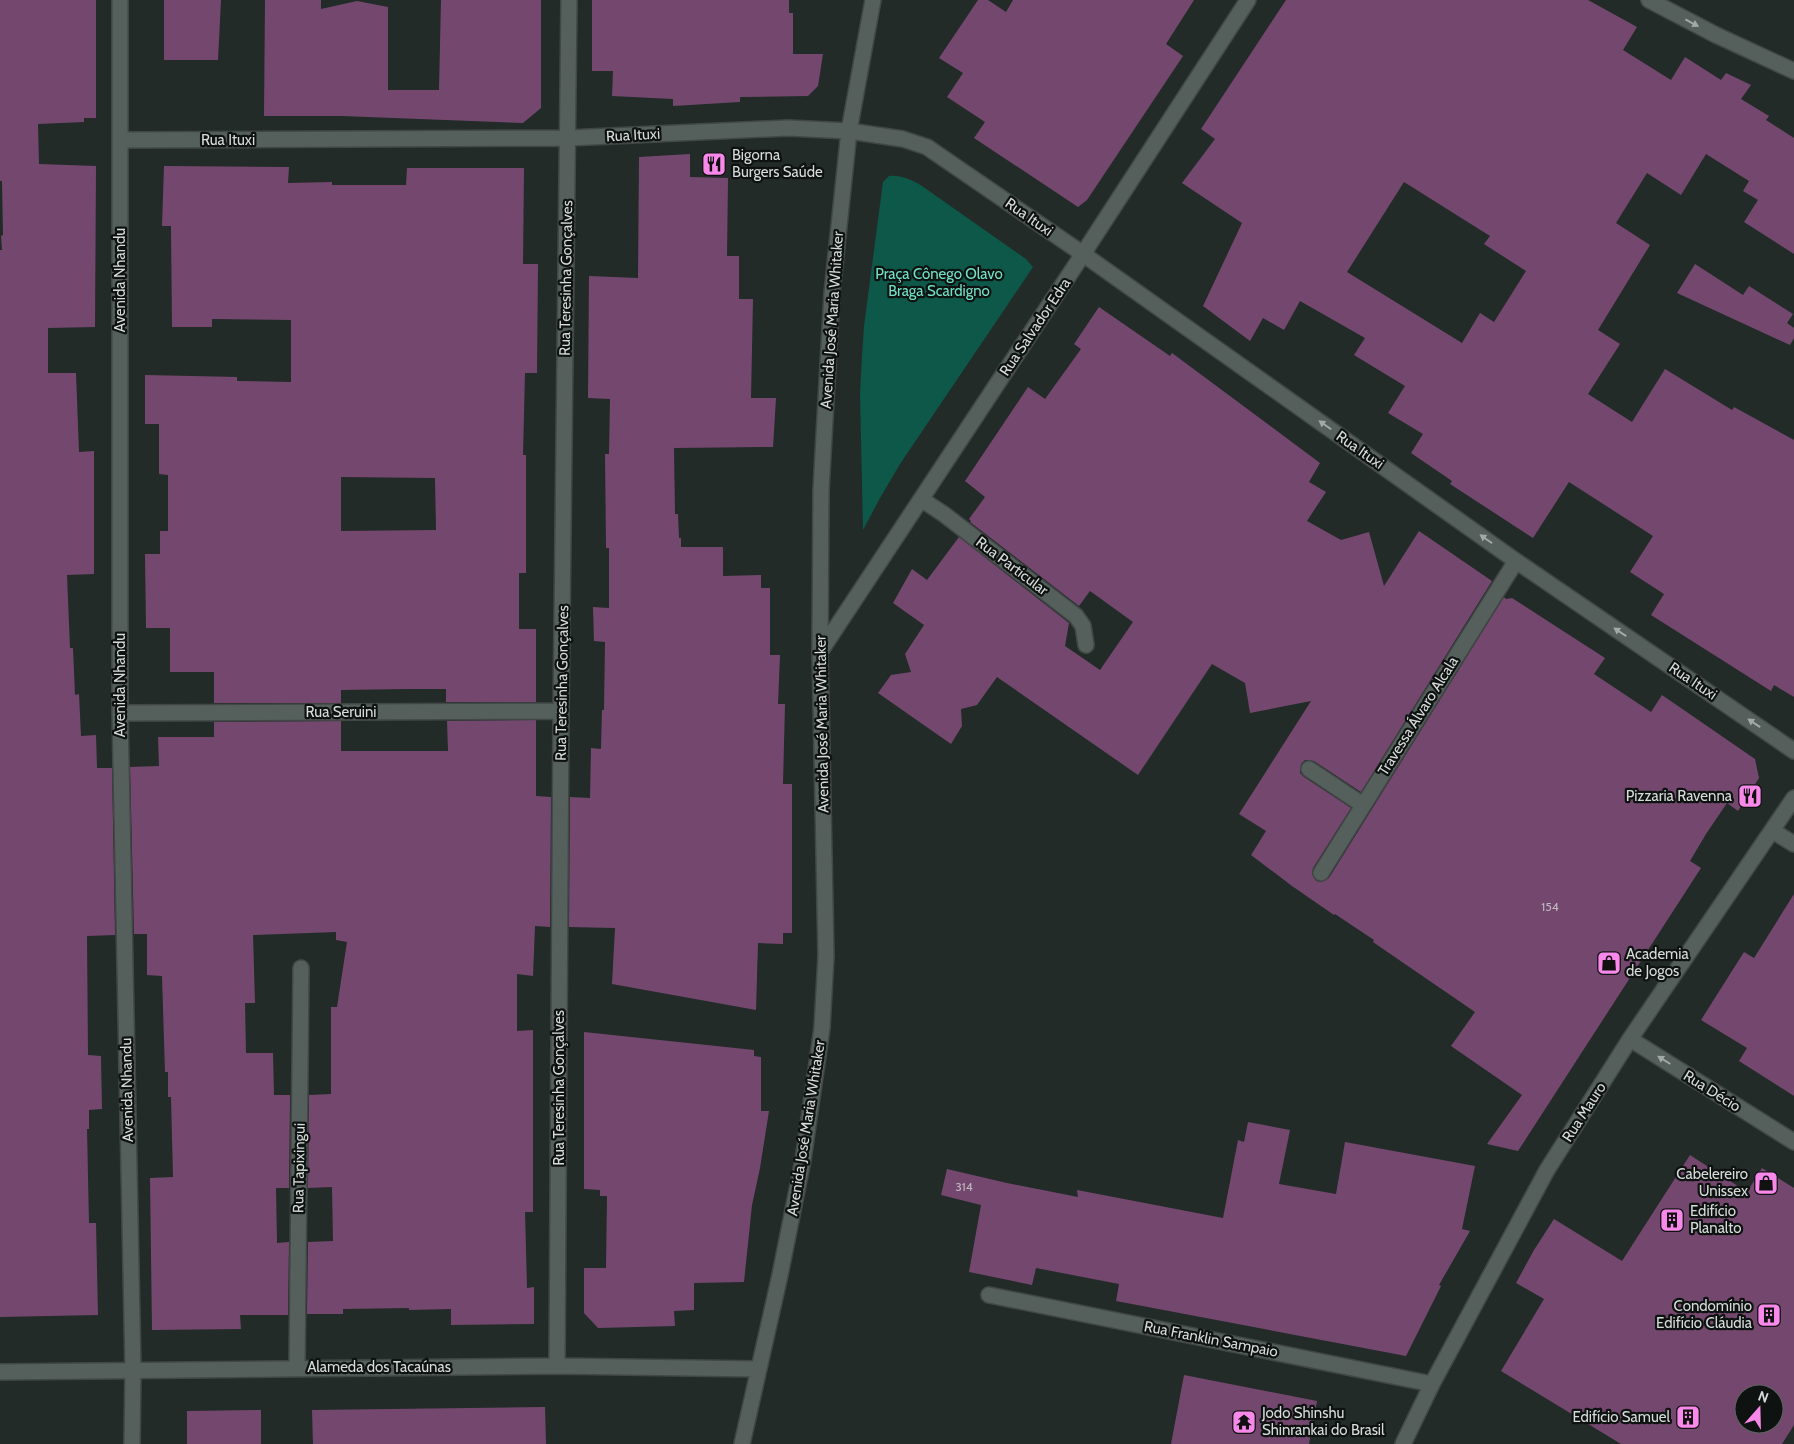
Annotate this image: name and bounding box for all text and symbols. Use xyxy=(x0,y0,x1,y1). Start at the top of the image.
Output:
one-way arrow xyxy=(1685,19,1699,27)
street label: Rua Ituxi xyxy=(605,125,661,145)
street label: Rua Ituxi xyxy=(201,131,255,149)
place label: Bigorna Burgers Saúde xyxy=(732,146,823,181)
restaurant icon: Bigorna Burgers Saúde xyxy=(701,151,727,177)
street label: Rua Ituxi xyxy=(1002,194,1056,240)
street label: Rua Teresinha Gonçalves xyxy=(556,200,576,356)
street label: Avenida Nhandu xyxy=(111,228,129,332)
street label: Avenida José Maria Whitaker xyxy=(817,231,847,409)
park label: Praça Cônego Olavo Braga Scardigno xyxy=(875,265,1003,300)
street label: Rua Salvador Edra xyxy=(996,274,1075,379)
one-way arrow xyxy=(1318,420,1331,430)
street label: Rua Ituxi xyxy=(1333,427,1387,473)
street label: Rua Particular xyxy=(972,533,1052,599)
one-way arrow xyxy=(1479,534,1493,544)
street label: Rua Teresinha Gonçalves xyxy=(552,605,572,761)
one-way arrow xyxy=(1613,627,1626,636)
street label: Avenida Nhandu xyxy=(111,633,129,737)
street label: Avenida José Maria Whitaker xyxy=(811,635,833,813)
street label: Travessa Álvaro Alcala xyxy=(1373,652,1462,779)
street label: Rua Ituxi xyxy=(1665,658,1721,704)
street label: Rua Seruini xyxy=(305,703,377,721)
one-way arrow xyxy=(1747,718,1761,728)
restaurant icon: Pizzaria Ravenna xyxy=(1737,783,1763,809)
place label: Pizzaria Ravenna xyxy=(1626,787,1733,805)
house number: 154 xyxy=(1541,899,1559,914)
place label: Academia de Jogos xyxy=(1626,945,1689,980)
shop icon: Academia de Jogos xyxy=(1596,950,1622,976)
street label: Rua Teresinha Gonçalves xyxy=(550,1010,568,1166)
street label: Avenida Nhandu xyxy=(117,1038,137,1142)
street label: Avenida José Maria Whitaker xyxy=(783,1039,829,1217)
one-way arrow xyxy=(1658,1055,1671,1065)
street label: Rua Décio xyxy=(1680,1066,1744,1116)
street label: Rua Mauro xyxy=(1558,1079,1610,1145)
street label: Rua Tapixingui xyxy=(289,1123,309,1213)
place label: Cabelereiro Unissex xyxy=(1676,1165,1748,1200)
shop icon: Cabelereiro Unissex xyxy=(1753,1170,1779,1196)
house number: 314 xyxy=(955,1179,973,1194)
place label: Edifício Planalto xyxy=(1690,1202,1742,1237)
building icon: Edifício Planalto xyxy=(1659,1207,1685,1233)
place label: Condomínio Edifício Cláudia xyxy=(1656,1297,1753,1332)
building icon: Condomínio Edifício Cláudia xyxy=(1756,1302,1782,1328)
street label: Rua Franklin Sampaio xyxy=(1143,1317,1279,1361)
street label: Alameda dos Tacaúnas xyxy=(307,1358,451,1376)
north arrow xyxy=(1734,1384,1784,1434)
text: N xyxy=(1756,1387,1771,1407)
place label: Jodo Shinshu Shinrankai do Brasil xyxy=(1261,1404,1385,1439)
building icon: Edifício Samuel xyxy=(1675,1404,1701,1430)
place label: Edifício Samuel xyxy=(1572,1408,1670,1426)
temple icon: Jodo Shinshu Shinrankai do Brasil xyxy=(1231,1409,1257,1435)

